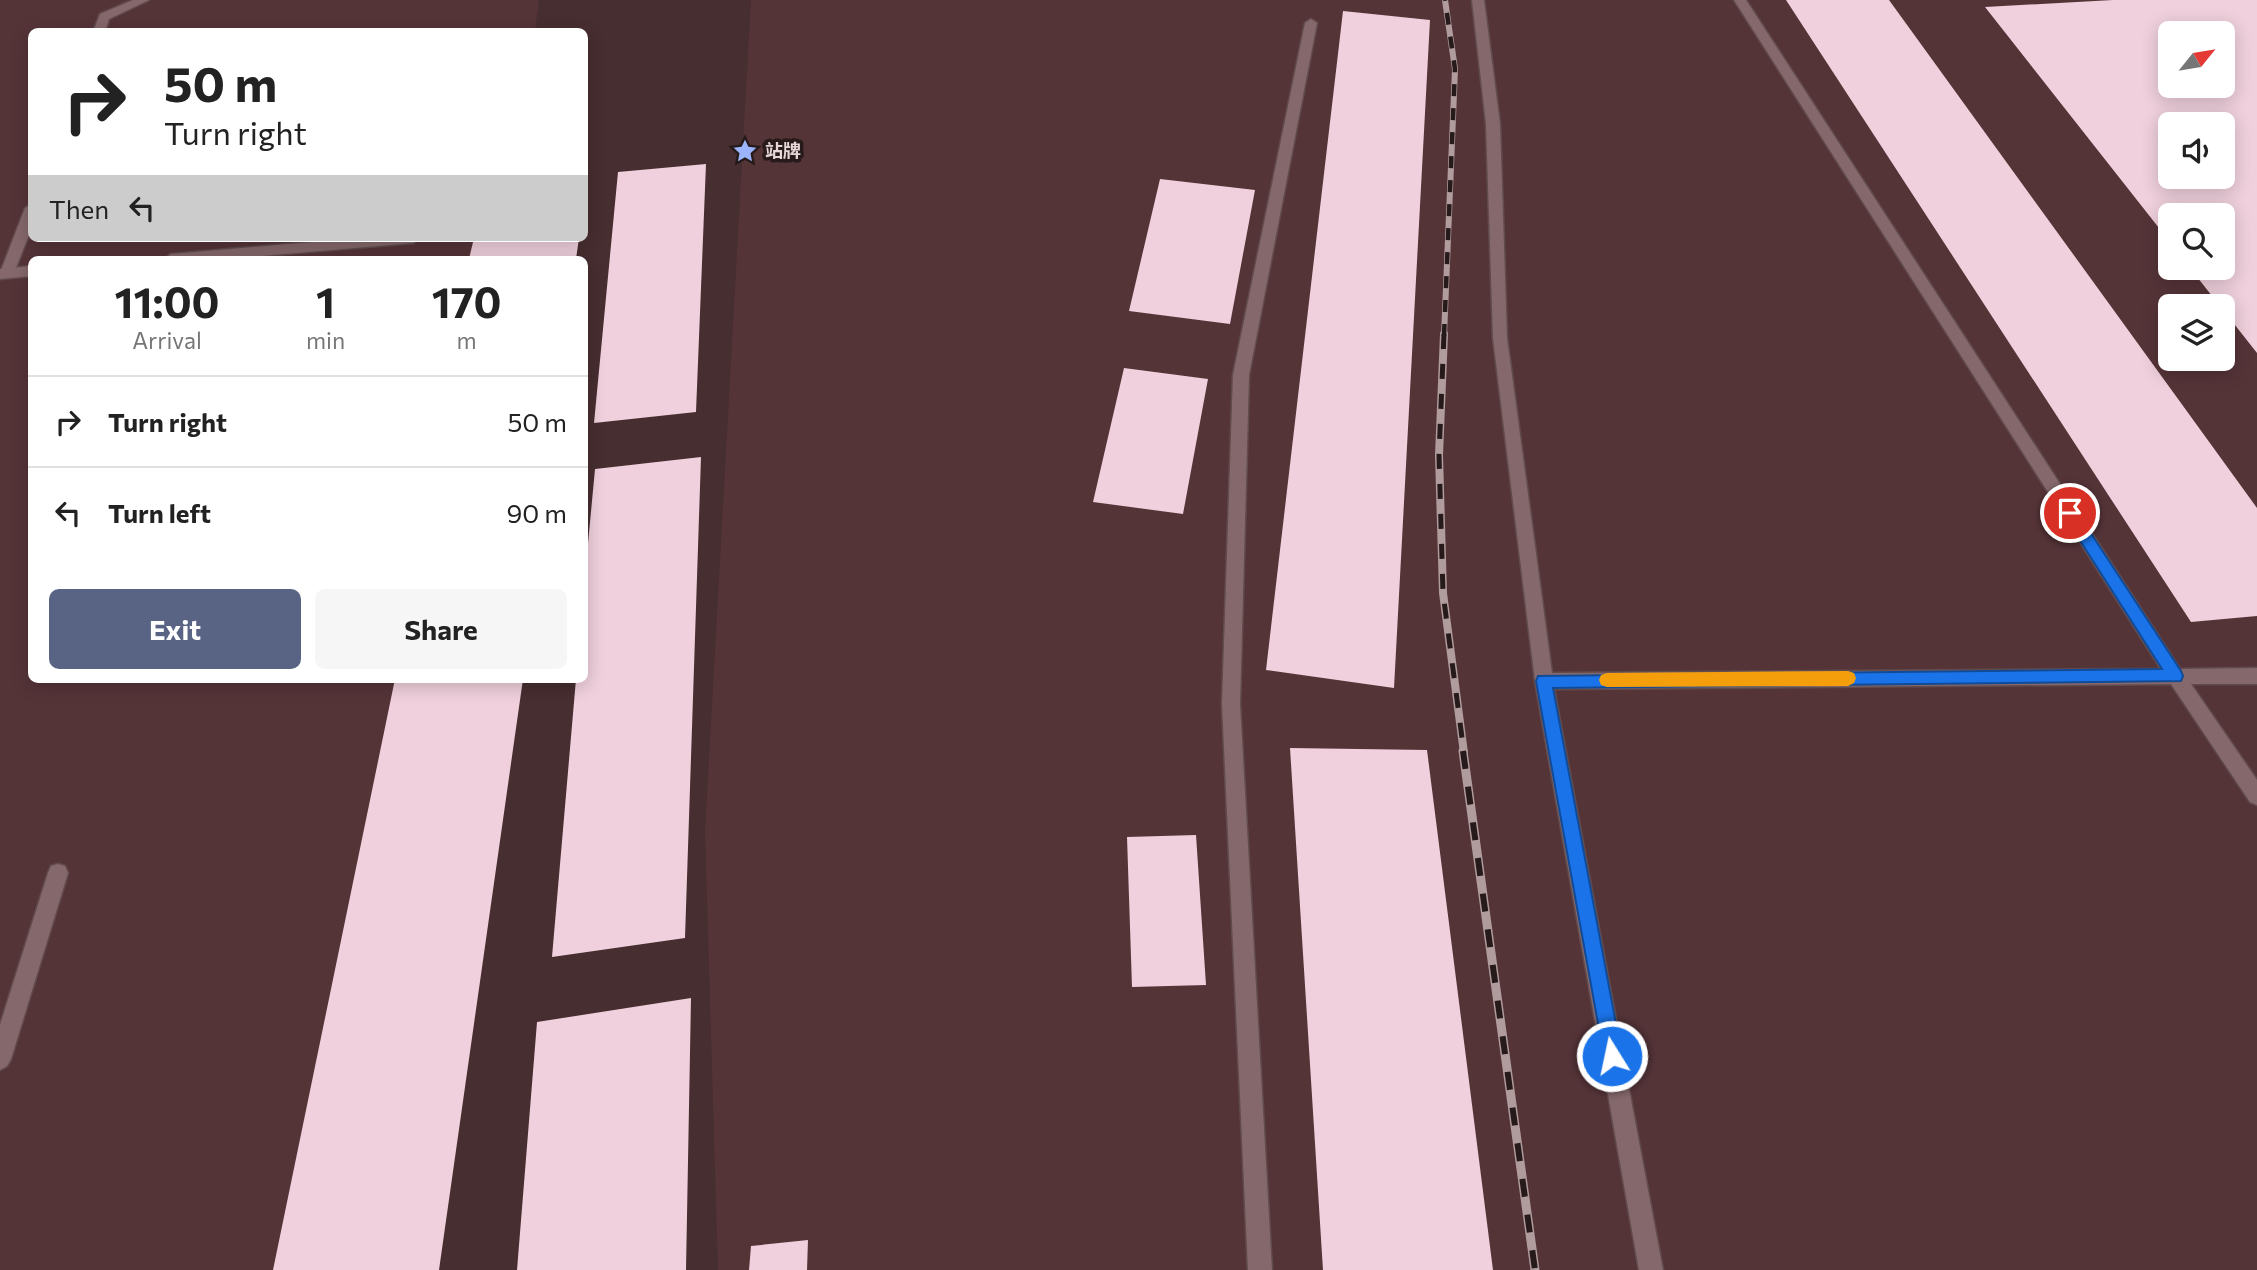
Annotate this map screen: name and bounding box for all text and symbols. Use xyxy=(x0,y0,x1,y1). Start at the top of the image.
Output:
north arrow xyxy=(2158,21,2235,98)
map controls xyxy=(2158,21,2235,371)
text: 50 m xyxy=(164,52,277,112)
icon: right xyxy=(49,56,140,147)
text: Turn right xyxy=(164,112,307,152)
button: sound xyxy=(2158,112,2235,189)
place icon: 站牌 xyxy=(731,137,759,165)
place label: 站牌 xyxy=(765,139,801,161)
icon: left xyxy=(123,189,161,227)
text: Then xyxy=(49,193,109,224)
button: search xyxy=(2158,203,2235,280)
text: 11:00 xyxy=(115,275,219,327)
text: 1 xyxy=(316,275,335,327)
text: 170 xyxy=(432,275,501,327)
button: layers xyxy=(2158,294,2235,371)
text: Arrival xyxy=(132,326,202,354)
text: min xyxy=(306,326,345,354)
text: m xyxy=(457,326,477,354)
icon: right xyxy=(49,403,87,441)
text: Turn right xyxy=(108,406,227,437)
text: 50 m xyxy=(507,406,567,437)
pin xyxy=(2040,483,2100,543)
icon: left xyxy=(49,494,87,532)
icon: arrive xyxy=(2051,494,2089,532)
text: Turn left xyxy=(108,497,211,528)
text: 90 m xyxy=(507,497,567,528)
button: Exit xyxy=(49,589,301,669)
button: Share xyxy=(315,589,567,669)
position arrow xyxy=(1575,1019,1649,1093)

